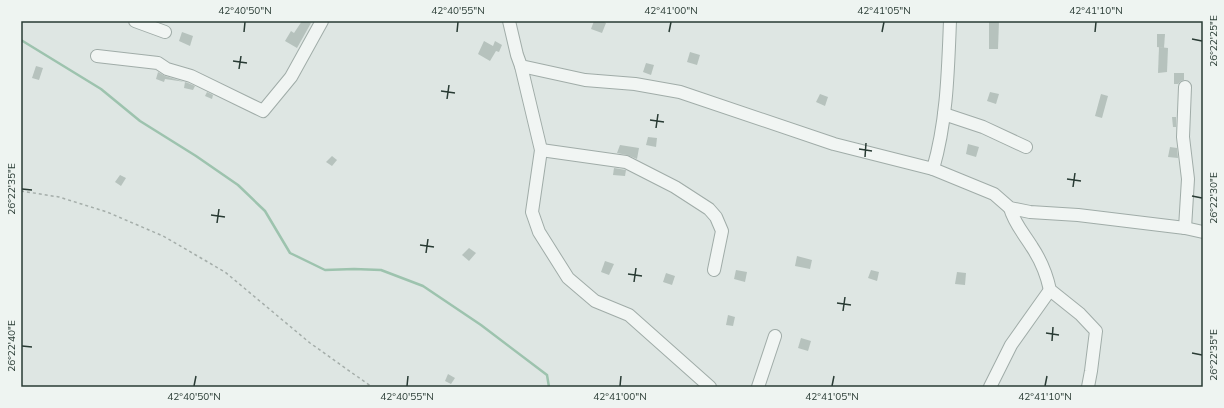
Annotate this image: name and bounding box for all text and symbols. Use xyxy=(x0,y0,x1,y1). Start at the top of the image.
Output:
text: 42°40'50"N xyxy=(218,4,272,17)
text: 42°40'55"N xyxy=(431,4,485,17)
text: 42°41'00"N xyxy=(644,4,698,17)
text: 42°41'05"N xyxy=(857,4,911,17)
text: 42°41'10"N xyxy=(1069,4,1123,17)
text: 26°22'25"E xyxy=(1207,15,1220,67)
text: 26°22'35"E xyxy=(5,163,18,215)
text: 26°22'30"E xyxy=(1207,172,1220,224)
text: 26°22'40"E xyxy=(5,320,18,372)
text: 26°22'35"E xyxy=(1207,329,1220,381)
text: 42°40'50"N xyxy=(167,390,221,403)
text: 42°40'55"N xyxy=(380,390,434,403)
text: 42°41'00"N xyxy=(593,390,647,403)
text: 42°41'05"N xyxy=(805,390,859,403)
text: 42°41'10"N xyxy=(1018,390,1072,403)

